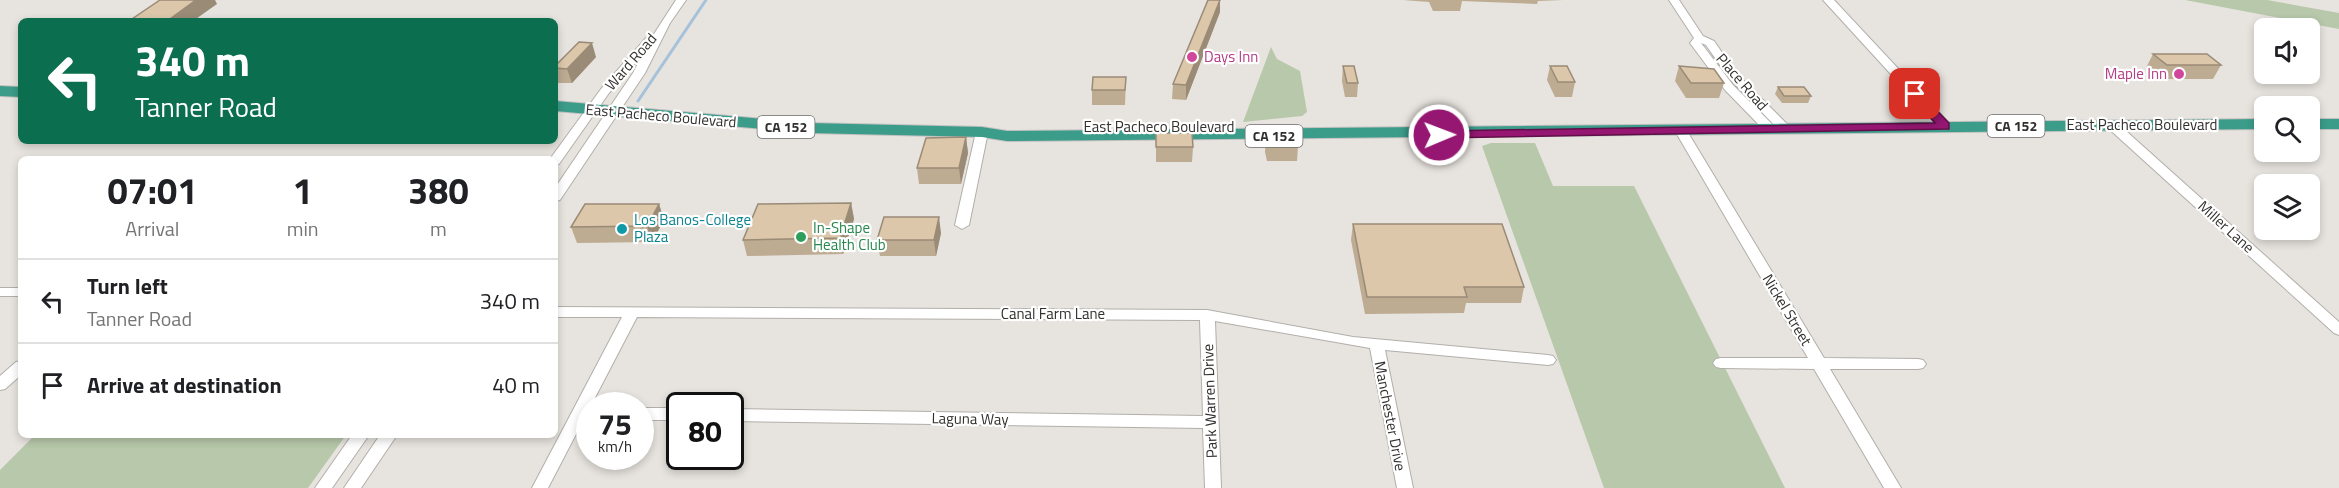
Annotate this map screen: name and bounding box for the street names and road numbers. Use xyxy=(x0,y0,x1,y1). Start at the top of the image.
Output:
street label: Ward Road xyxy=(599,28,662,95)
street label: Place Road xyxy=(1711,48,1774,116)
street label: East Pacheco Boulevard xyxy=(585,97,737,134)
street label: East Pacheco Boulevard xyxy=(2066,113,2218,136)
street label: East Pacheco Boulevard xyxy=(1083,115,1235,138)
road number: CA 152 xyxy=(1988,115,2044,137)
road number: CA 152 xyxy=(758,116,814,138)
road number: CA 152 xyxy=(1246,125,1302,147)
street label: Miller Lane xyxy=(2193,195,2260,258)
street label: Nickel Street xyxy=(1757,270,1818,351)
street label: Canal Farm Lane xyxy=(1001,302,1105,325)
street label: Park Warren Drive xyxy=(1196,343,1223,459)
street label: Manchester Drive xyxy=(1369,359,1412,473)
street label: Laguna Way xyxy=(931,406,1009,431)

